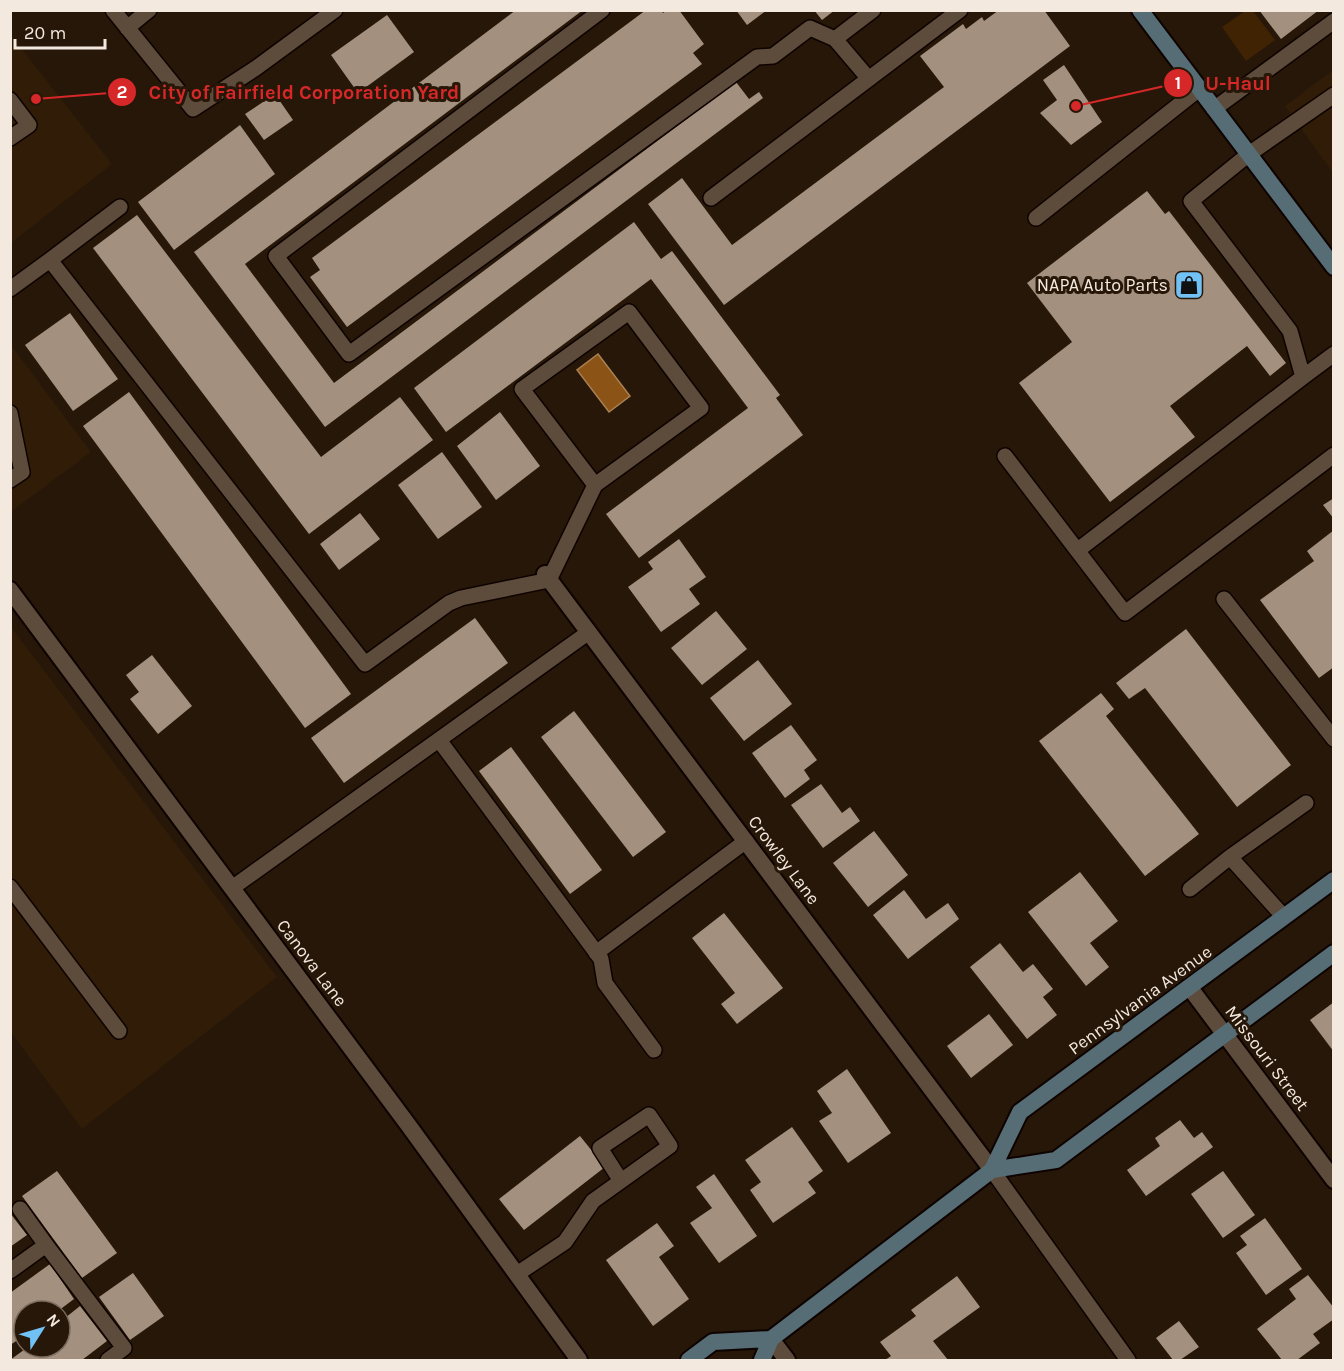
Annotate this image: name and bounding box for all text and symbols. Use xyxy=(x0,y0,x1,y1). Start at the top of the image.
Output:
scale bar xyxy=(15,12,105,50)
text: 20 m xyxy=(24,22,66,44)
callout: U-Haul xyxy=(1163,64,1283,102)
text: 1 xyxy=(1175,72,1181,94)
text: U-Haul xyxy=(1205,72,1271,95)
callout: City of Fairfield Corporation Yard xyxy=(107,73,472,111)
text: 2 xyxy=(117,81,127,103)
text: City of Fairfield Corporation Yard xyxy=(149,81,459,104)
shop icon: NAPA Auto Parts xyxy=(1173,269,1205,301)
place label: NAPA Auto Parts xyxy=(1037,274,1168,296)
street label: Crowley Lane xyxy=(743,811,825,909)
street label: Canova Lane xyxy=(272,915,352,1011)
street label: Pennsylvania Avenue xyxy=(1064,941,1216,1059)
street label: Missouri Street xyxy=(1220,1001,1314,1115)
north arrow xyxy=(12,1299,72,1359)
text: N xyxy=(43,1310,65,1331)

